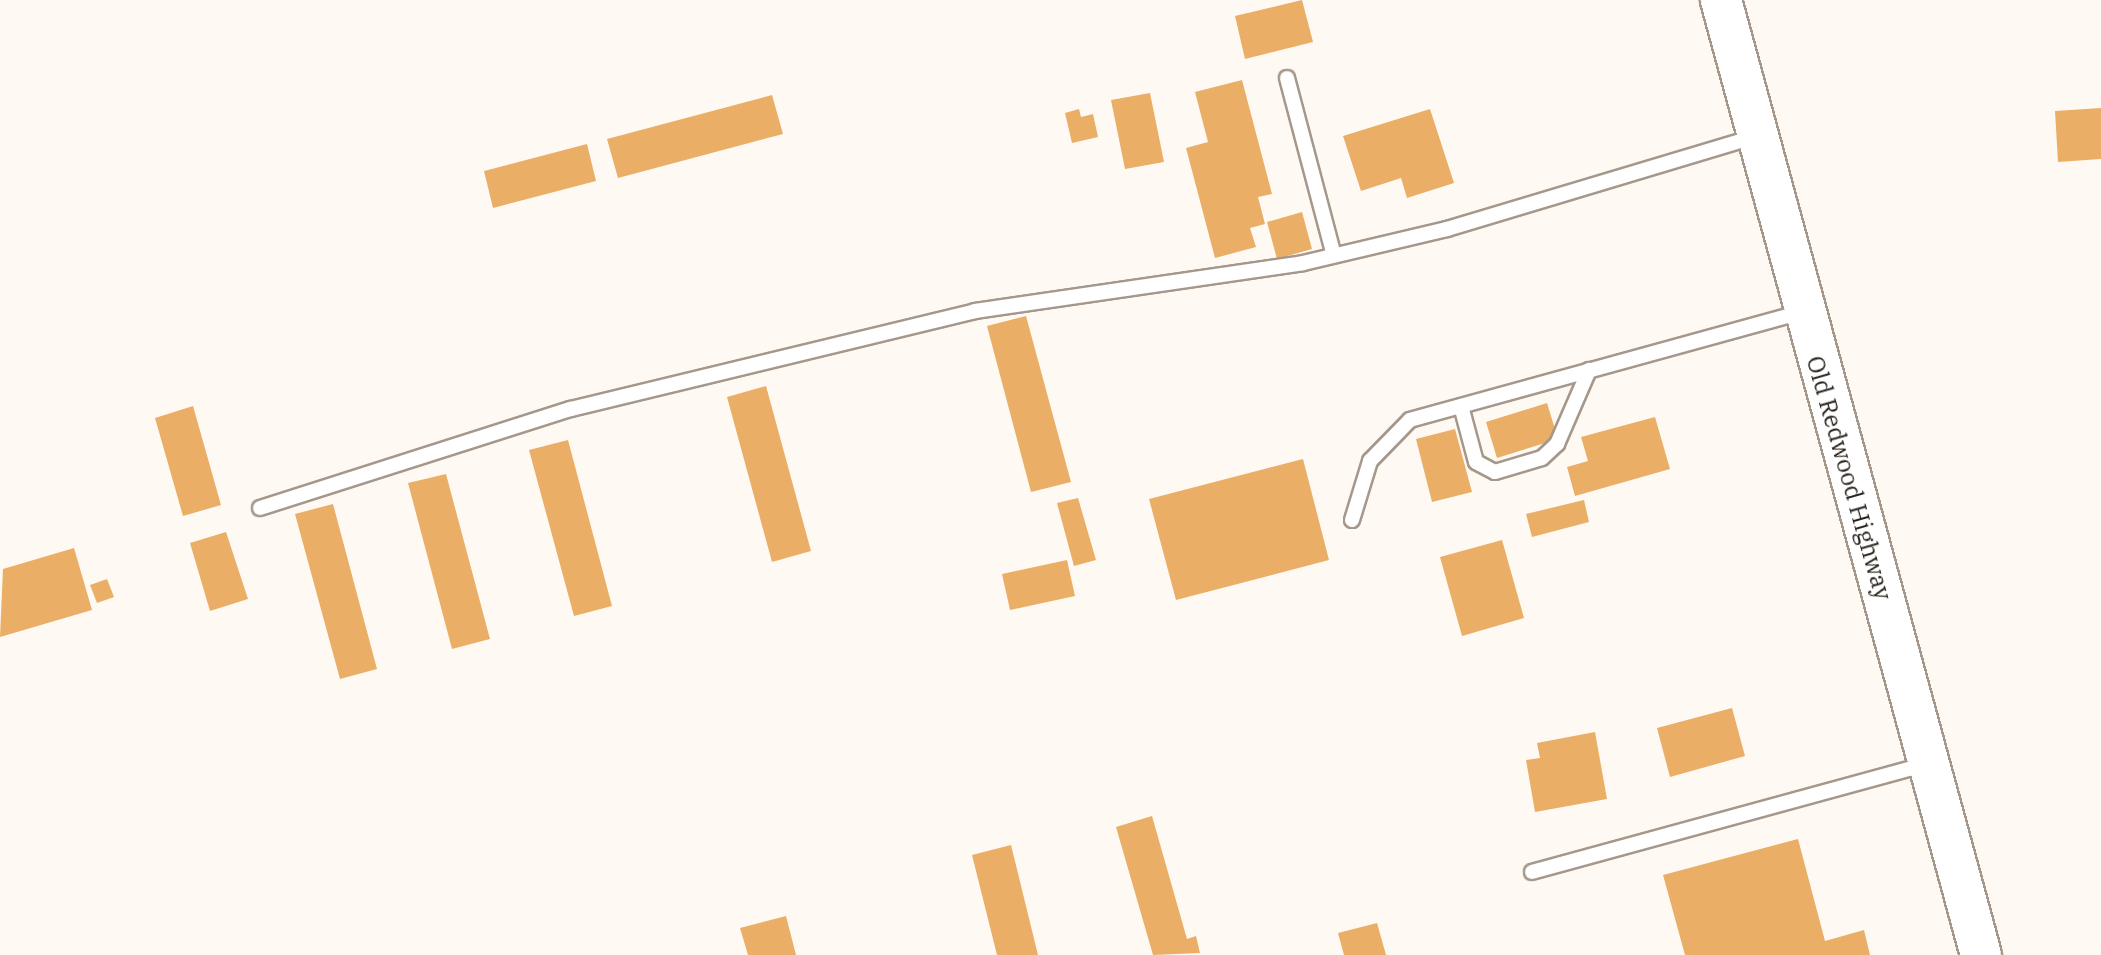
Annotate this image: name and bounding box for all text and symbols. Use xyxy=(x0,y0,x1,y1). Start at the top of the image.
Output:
street label: Old Redwood Highway xyxy=(1800,353,1898,603)

